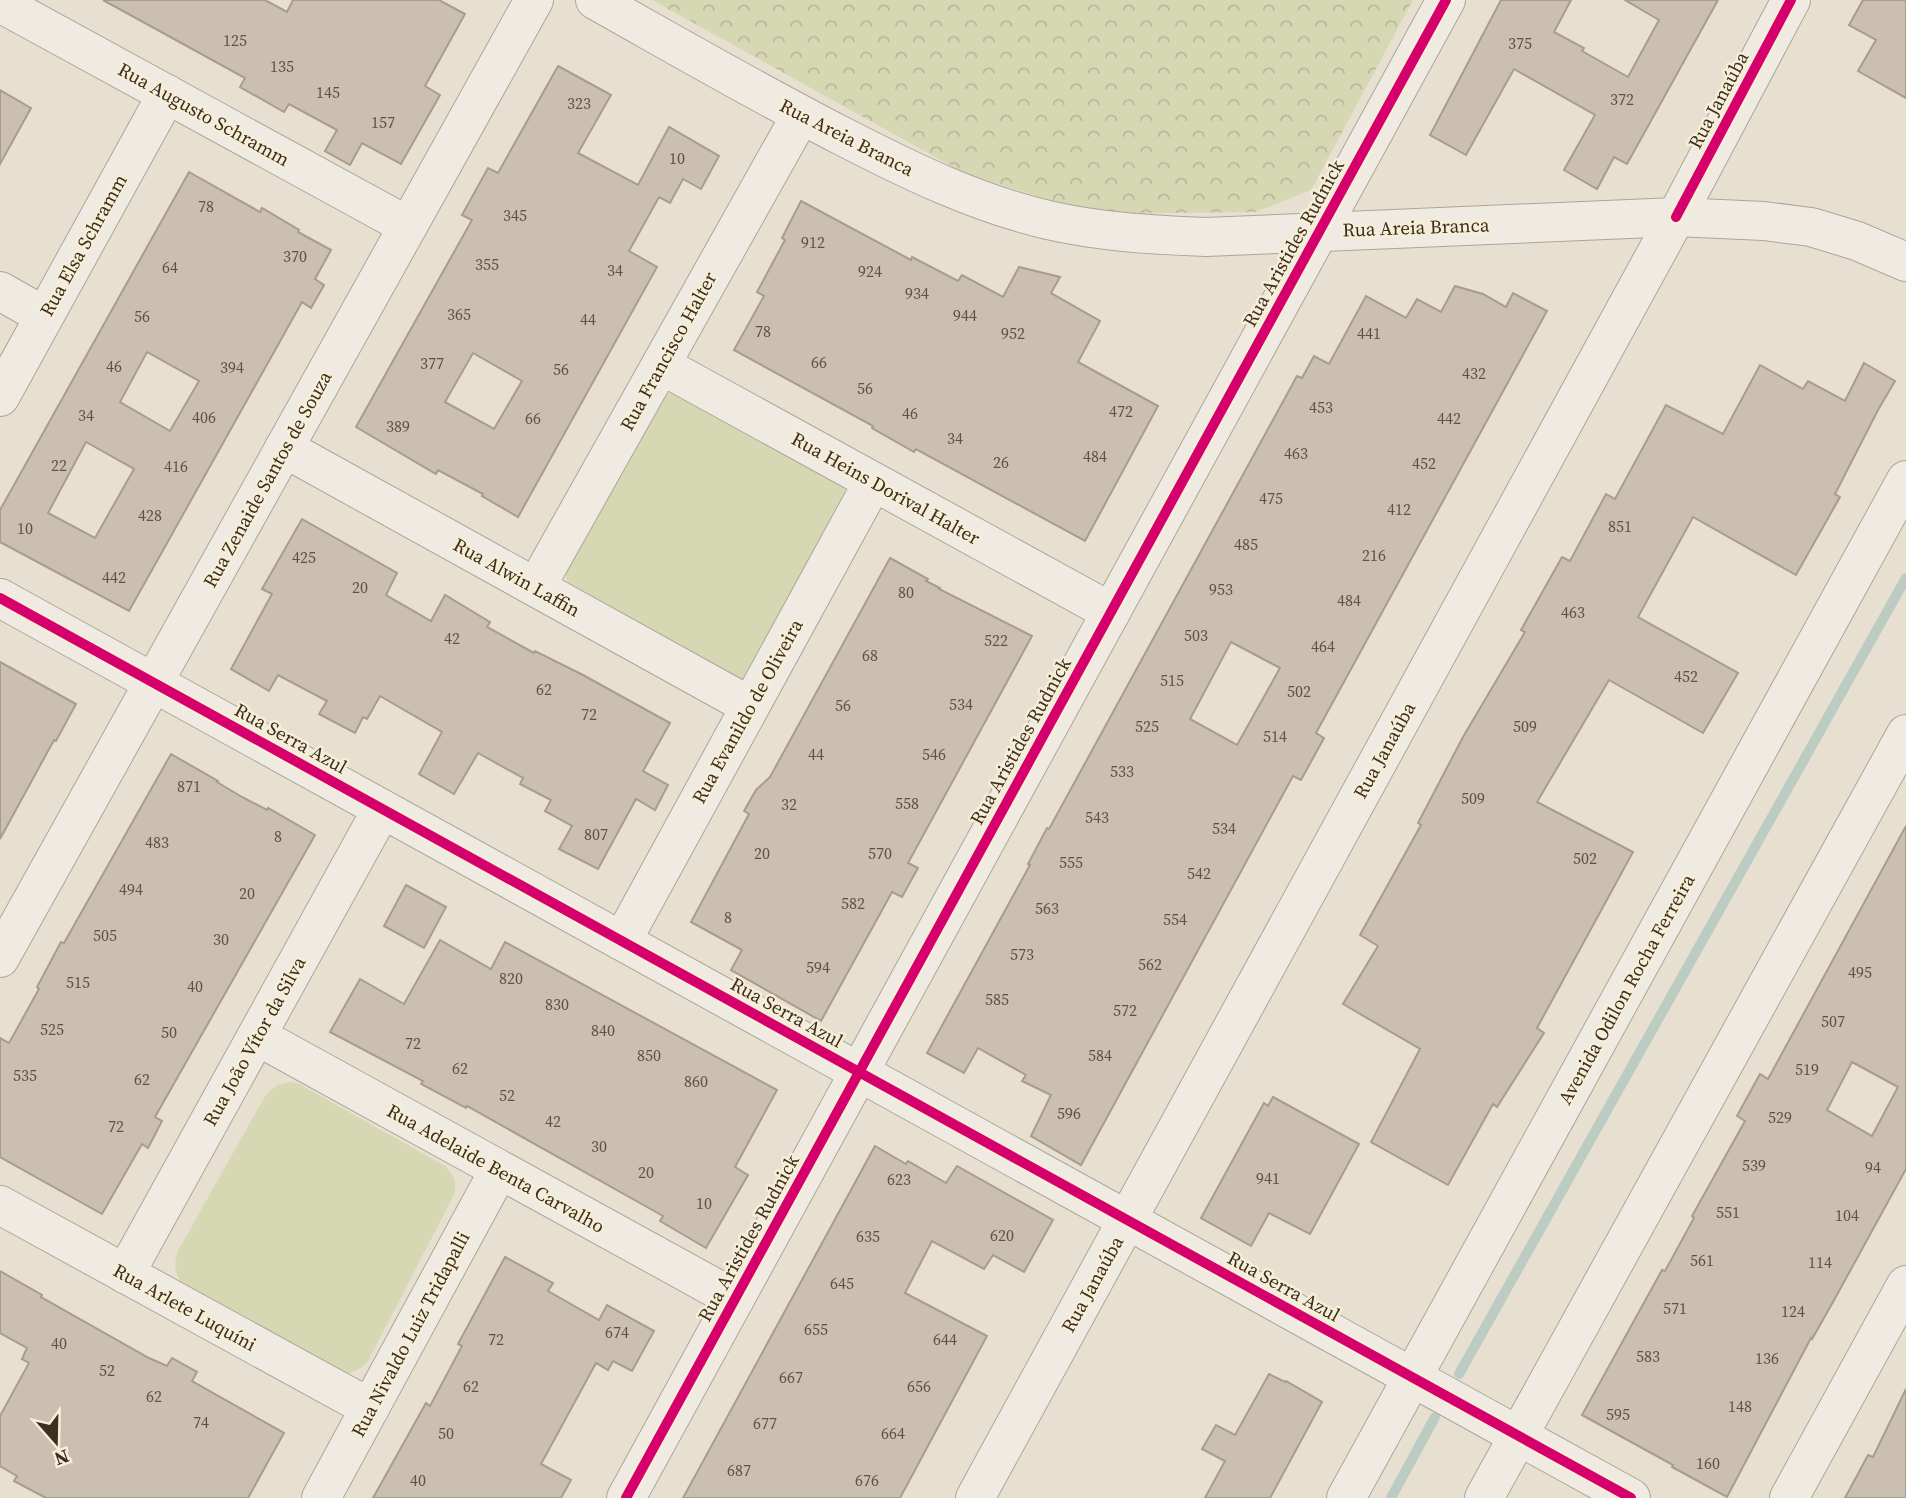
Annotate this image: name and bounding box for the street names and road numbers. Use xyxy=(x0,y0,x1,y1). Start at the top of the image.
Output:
street label: Rua Janaúba xyxy=(1682,47,1755,153)
street label: Rua Augusto Schramm xyxy=(114,56,294,172)
street label: Rua Areia Branca xyxy=(776,92,919,182)
street label: Rua Aristides Rudnick xyxy=(1236,154,1350,331)
street label: Rua Elsa Schramm xyxy=(33,169,133,321)
street label: Rua Areia Branca xyxy=(1342,211,1490,243)
street label: Rua Francisco Halter xyxy=(613,267,723,435)
street label: Rua Zenaide Santos de Souza xyxy=(197,366,338,592)
street label: Rua Heins Dorival Halter xyxy=(787,425,985,551)
street label: Rua Alwin Laffin xyxy=(449,531,585,623)
street label: Rua Evanildo de Oliveira xyxy=(685,614,809,808)
street label: Rua Aristides Rudnick xyxy=(963,652,1077,829)
street label: Rua Serra Azul xyxy=(230,696,352,780)
street label: Rua Janaúba xyxy=(1347,697,1421,803)
street label: Avenida Odilon Rocha Ferreira xyxy=(1552,869,1701,1109)
street label: Rua João Vítor da Silva xyxy=(197,951,312,1130)
street label: Rua Serra Azul xyxy=(726,970,848,1054)
street label: Rua Adelaide Benta Carvalho xyxy=(382,1097,610,1239)
street label: Rua Aristides Rudnick xyxy=(691,1149,805,1326)
street label: Rua Nivaldo Luiz Tridapalli xyxy=(345,1226,475,1441)
street label: Rua Janaúba xyxy=(1055,1231,1129,1337)
street label: Rua Serra Azul xyxy=(1223,1244,1345,1328)
street label: Rua Arlete Luquíni xyxy=(109,1257,261,1357)

